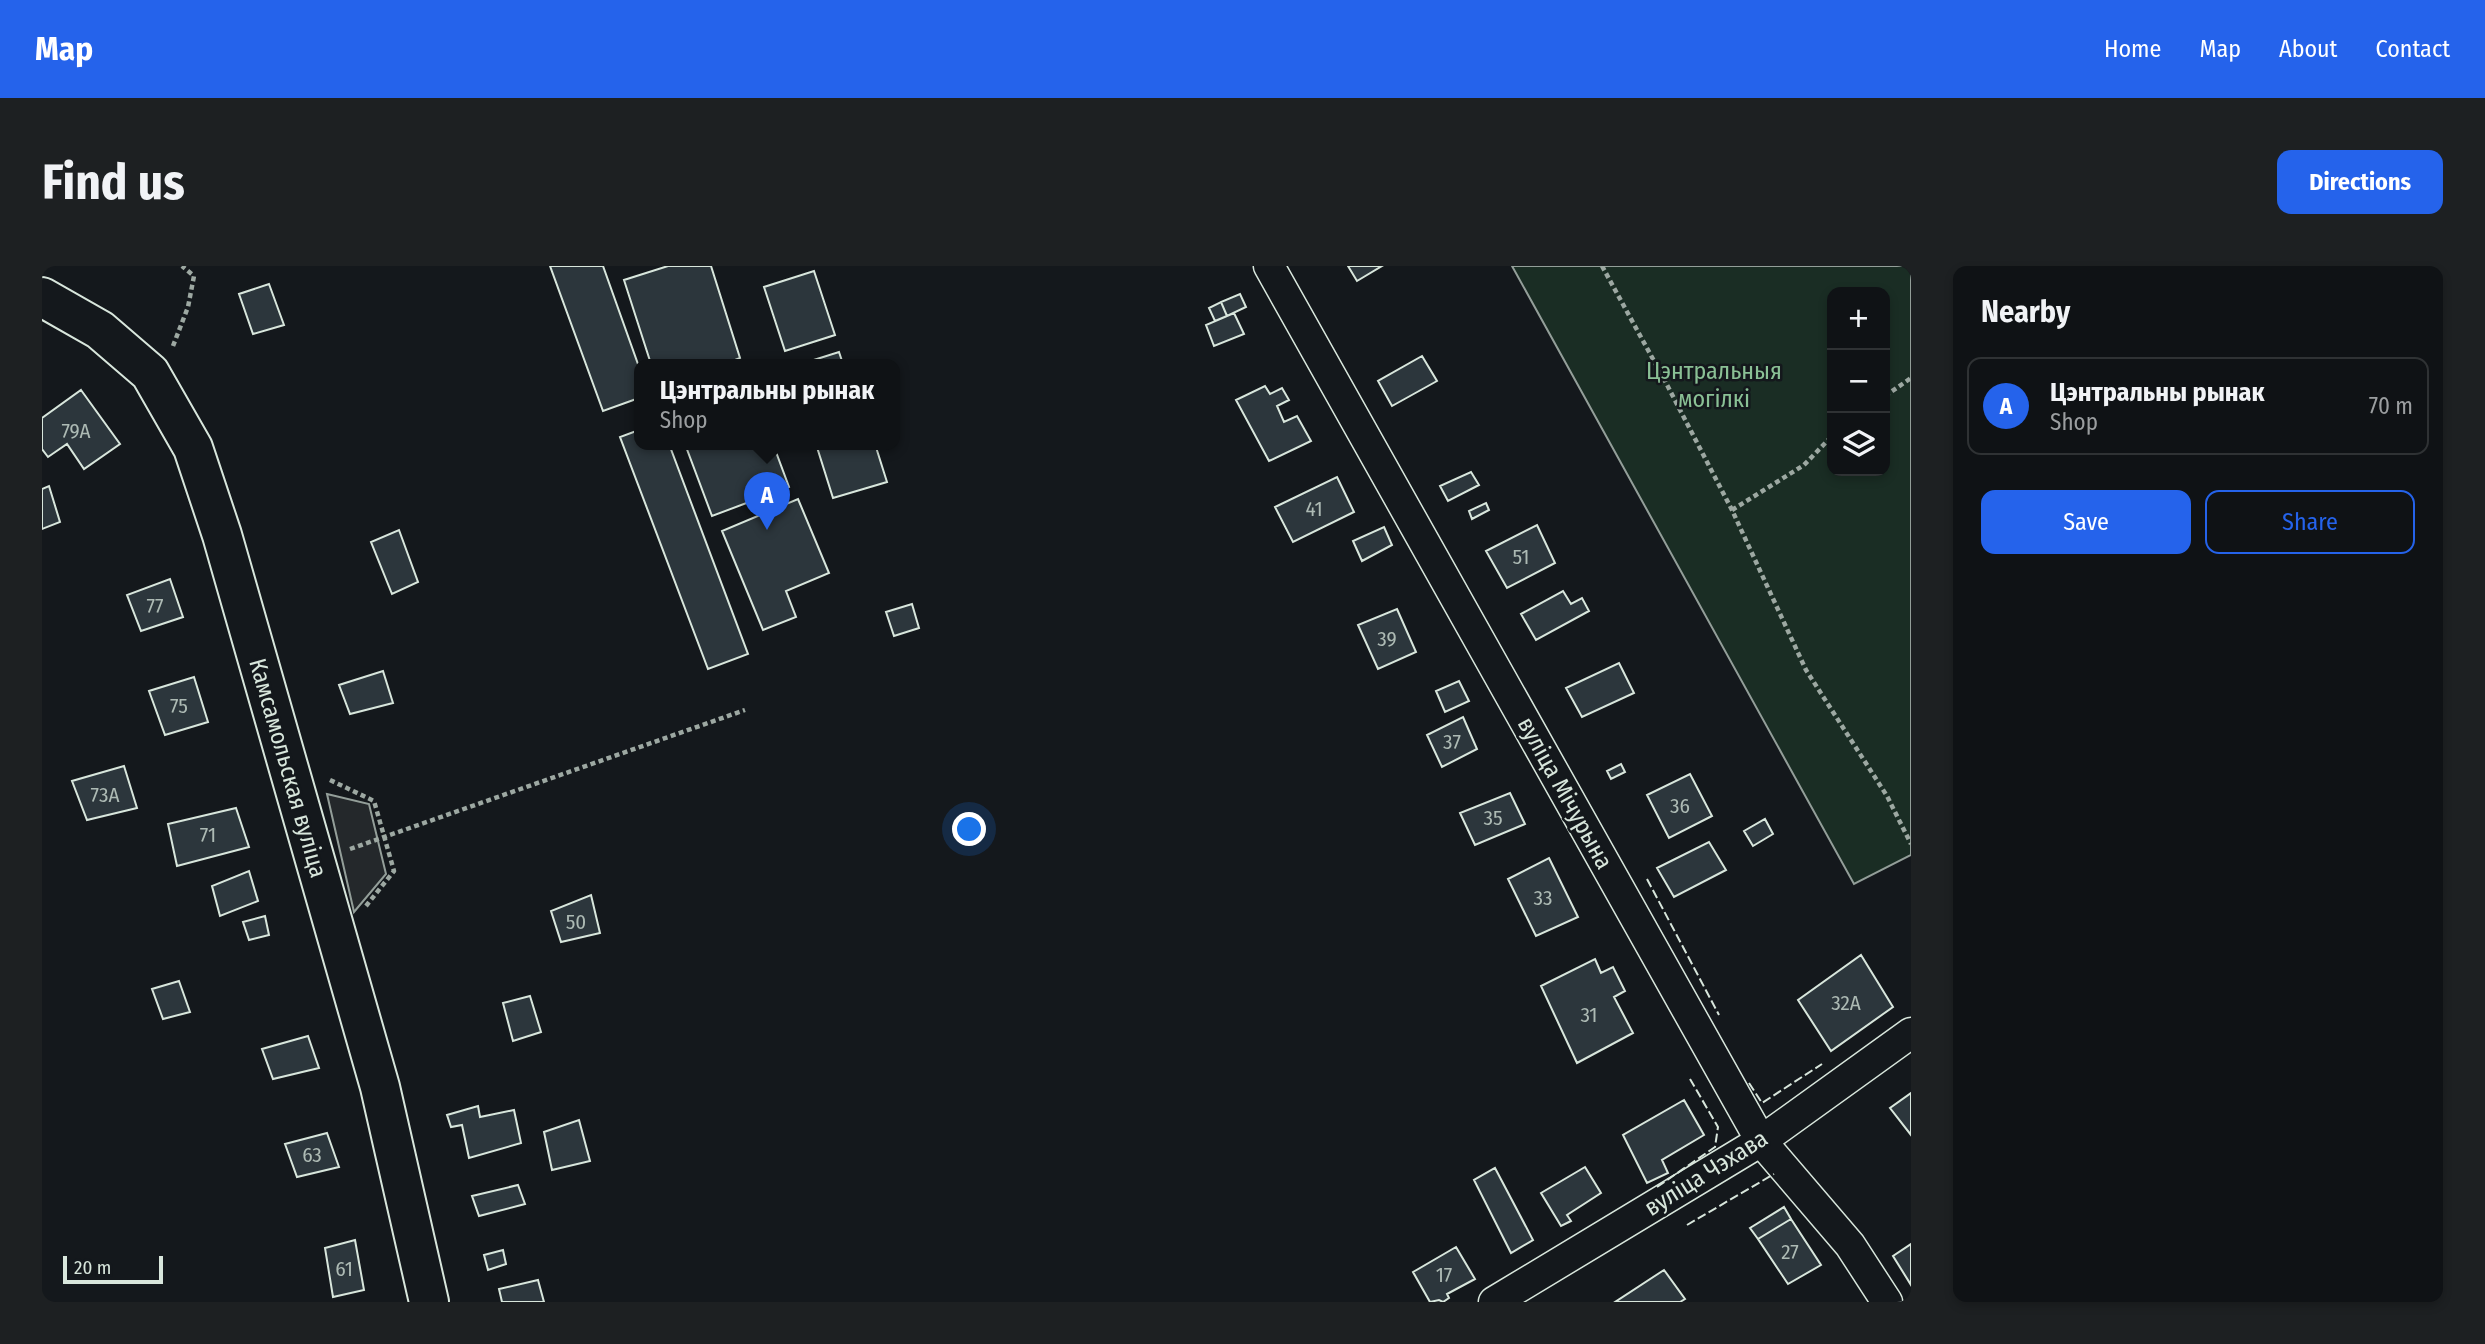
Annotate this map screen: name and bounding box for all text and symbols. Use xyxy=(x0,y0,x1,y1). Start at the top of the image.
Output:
text: Map xyxy=(35,29,93,69)
text: Home xyxy=(2104,35,2161,63)
text: Map xyxy=(2199,35,2241,63)
text: About xyxy=(2279,35,2337,63)
text: Contact xyxy=(2375,35,2450,63)
button: Directions xyxy=(2277,150,2443,214)
text: Find us xyxy=(42,153,185,212)
map controls xyxy=(1827,287,1890,476)
button: + xyxy=(1827,287,1890,350)
text: Nearby xyxy=(1981,294,2070,330)
button: − xyxy=(1827,350,1890,413)
park label: Цэнтральныя могілкі xyxy=(1646,357,1782,413)
popup xyxy=(634,359,900,450)
text: Цэнтральны рынак xyxy=(660,375,874,406)
text: Цэнтральны рынак xyxy=(2050,377,2265,408)
text: A xyxy=(2000,392,2012,420)
text: 70 m xyxy=(2369,392,2413,420)
text: Shop xyxy=(660,406,708,434)
text: Shop xyxy=(2050,408,2098,436)
button: layers xyxy=(1827,413,1890,476)
house number: 79А xyxy=(61,418,91,444)
pin: A xyxy=(744,472,790,530)
button: Save xyxy=(1981,490,2191,554)
button: Share xyxy=(2205,490,2415,554)
house number: 41 xyxy=(1305,496,1323,522)
house number: 51 xyxy=(1513,544,1529,570)
house number: 77 xyxy=(146,593,164,619)
house number: 39 xyxy=(1377,626,1397,652)
street label: Камсамольская вуліца xyxy=(243,655,333,881)
house number: 75 xyxy=(170,693,188,719)
street label: вуліца Мічурына xyxy=(1512,712,1618,874)
house number: 37 xyxy=(1443,729,1461,755)
house number: 73А xyxy=(91,782,119,808)
house number: 36 xyxy=(1670,793,1690,819)
house number: 35 xyxy=(1483,805,1503,831)
your location xyxy=(952,812,986,846)
house number: 71 xyxy=(200,822,216,848)
house number: 33 xyxy=(1534,885,1552,911)
house number: 50 xyxy=(566,909,586,935)
house number: 32А xyxy=(1831,990,1861,1016)
house number: 31 xyxy=(1580,1002,1598,1028)
street label: вуліца Чэхава xyxy=(1639,1124,1773,1222)
house number: 63 xyxy=(302,1142,322,1168)
house number: 27 xyxy=(1781,1239,1799,1265)
scale bar xyxy=(63,1253,163,1285)
text: 20 m xyxy=(74,1256,111,1279)
house number: 61 xyxy=(335,1256,353,1282)
house number: 17 xyxy=(1436,1262,1452,1288)

